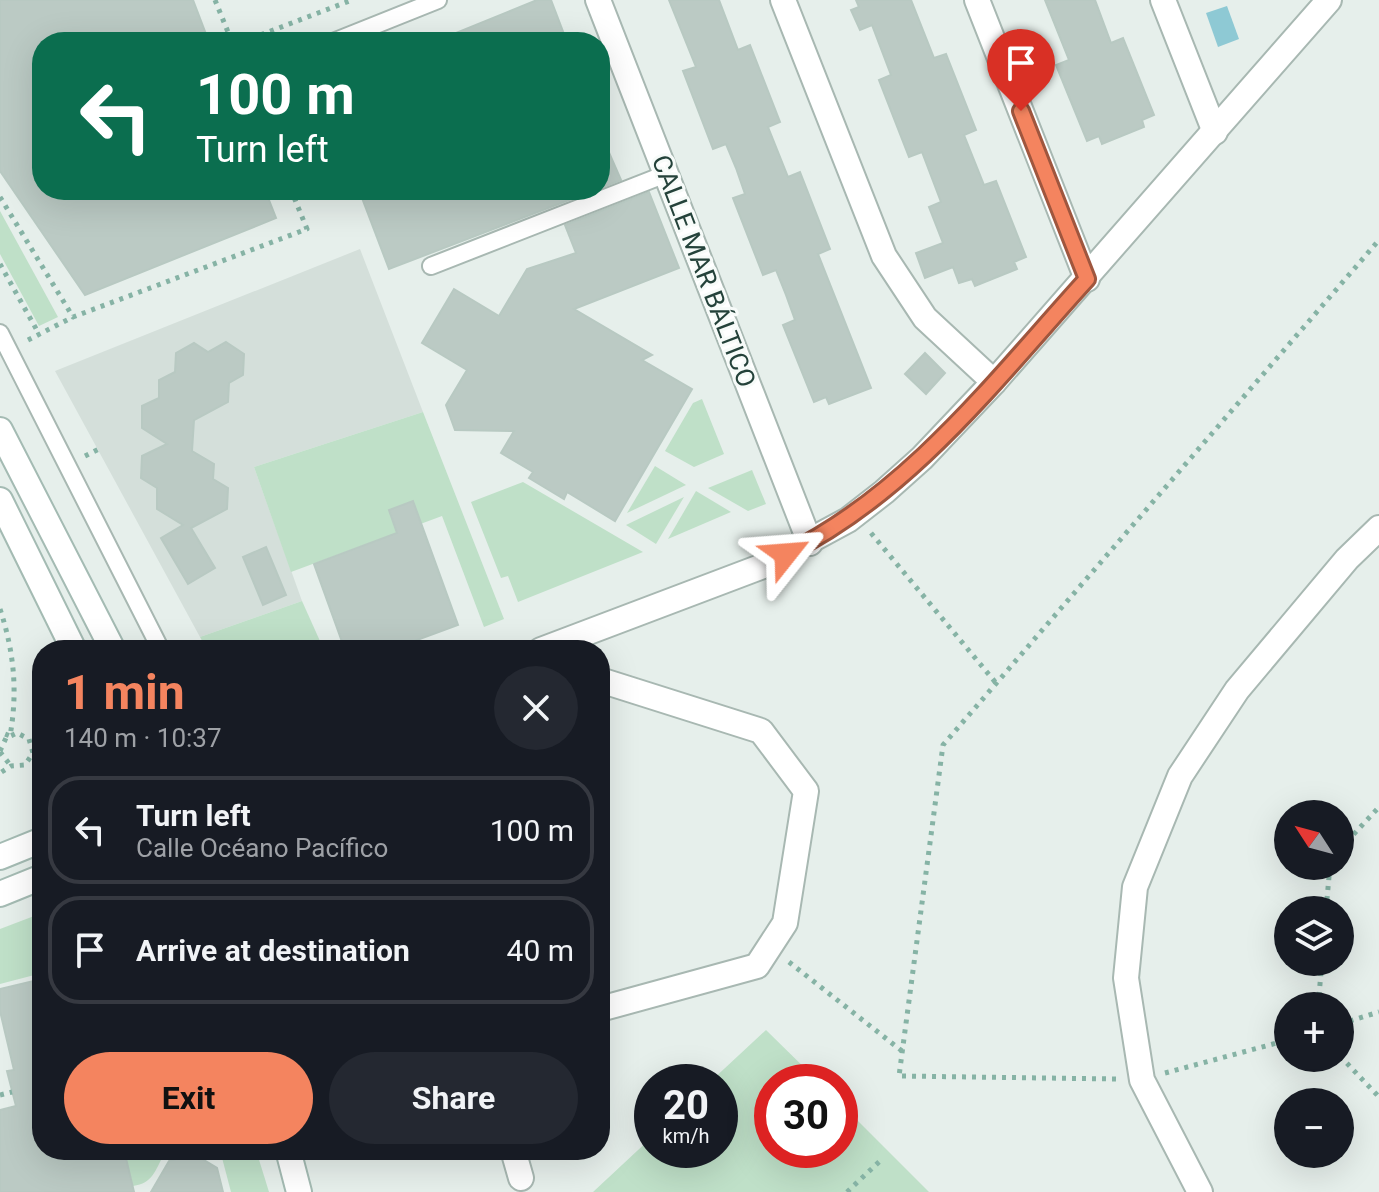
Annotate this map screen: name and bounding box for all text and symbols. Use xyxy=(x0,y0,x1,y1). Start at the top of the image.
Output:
pin xyxy=(987,29,1055,111)
icon: arrive xyxy=(999,41,1043,85)
text: 100 m xyxy=(196,62,355,128)
icon: left xyxy=(64,64,168,168)
text: Turn left xyxy=(196,129,329,171)
street label: CALLE MAR BÁLTICO xyxy=(646,151,762,391)
position arrow xyxy=(744,512,828,596)
text: 1 min xyxy=(64,664,185,721)
button: close xyxy=(494,666,578,750)
text: 140 m · 10:37 xyxy=(64,723,222,753)
text: Turn left xyxy=(136,798,251,833)
north arrow xyxy=(1274,800,1354,880)
map controls xyxy=(1274,800,1354,1168)
icon: left xyxy=(68,808,112,852)
text: 100 m xyxy=(490,813,574,848)
text: Calle Océano Pacífico xyxy=(136,833,388,863)
button: layers xyxy=(1274,896,1354,976)
icon: arrive xyxy=(68,928,112,972)
text: Arrive at destination xyxy=(136,933,410,968)
text: 40 m xyxy=(507,933,574,968)
button: + xyxy=(1274,992,1354,1072)
button: Exit xyxy=(64,1052,313,1144)
button: Share xyxy=(329,1052,578,1144)
speed limit sign: 30 xyxy=(754,1064,858,1168)
text: 20 xyxy=(663,1082,709,1129)
button: − xyxy=(1274,1088,1354,1168)
text: km/h xyxy=(663,1124,709,1148)

